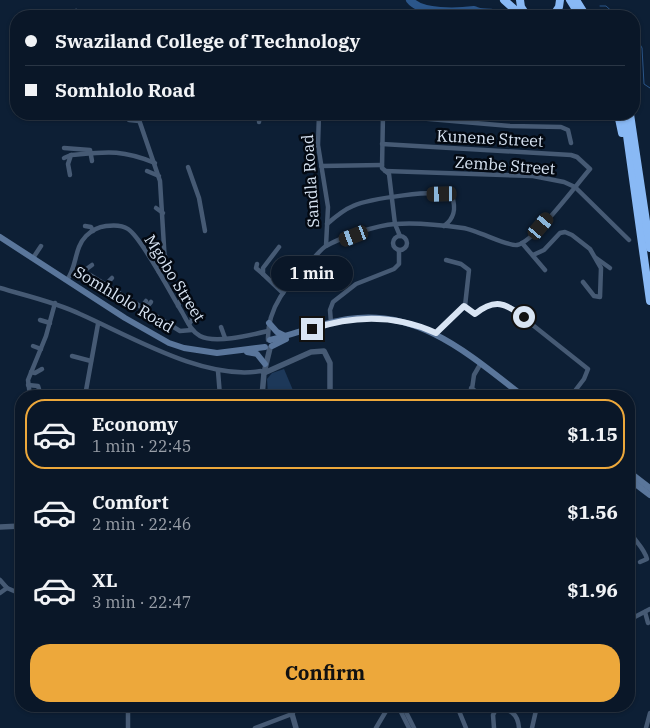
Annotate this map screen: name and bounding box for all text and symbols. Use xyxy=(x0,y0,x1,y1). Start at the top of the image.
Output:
text: Swaziland College of Technology xyxy=(55,29,360,53)
text: Somhlolo Road xyxy=(55,78,195,102)
street label: Kunene Street xyxy=(436,125,544,151)
street label: Sandla Road xyxy=(297,133,323,228)
street label: Zembe Street xyxy=(454,152,556,179)
car xyxy=(426,186,457,202)
car xyxy=(525,210,556,242)
car xyxy=(337,224,370,248)
street label: Mgobo Street xyxy=(140,231,210,326)
callout: 1 min xyxy=(271,256,353,292)
street label: Somhlolo Road xyxy=(70,261,178,337)
text: 1 min xyxy=(290,263,334,283)
route start xyxy=(513,306,535,328)
route end xyxy=(301,318,323,340)
icon: car xyxy=(32,412,77,457)
text: Economy xyxy=(92,412,178,436)
text: $1.15 xyxy=(567,422,618,446)
text: 1 min · 22:45 xyxy=(92,436,191,456)
icon: car xyxy=(32,490,77,535)
text: Comfort xyxy=(92,490,169,514)
text: $1.56 xyxy=(567,500,618,524)
text: 2 min · 22:46 xyxy=(92,514,191,534)
icon: car xyxy=(32,568,77,613)
text: XL xyxy=(92,568,118,592)
text: $1.96 xyxy=(567,578,618,602)
text: 3 min · 22:47 xyxy=(92,592,191,612)
button: Confirm xyxy=(30,644,620,702)

